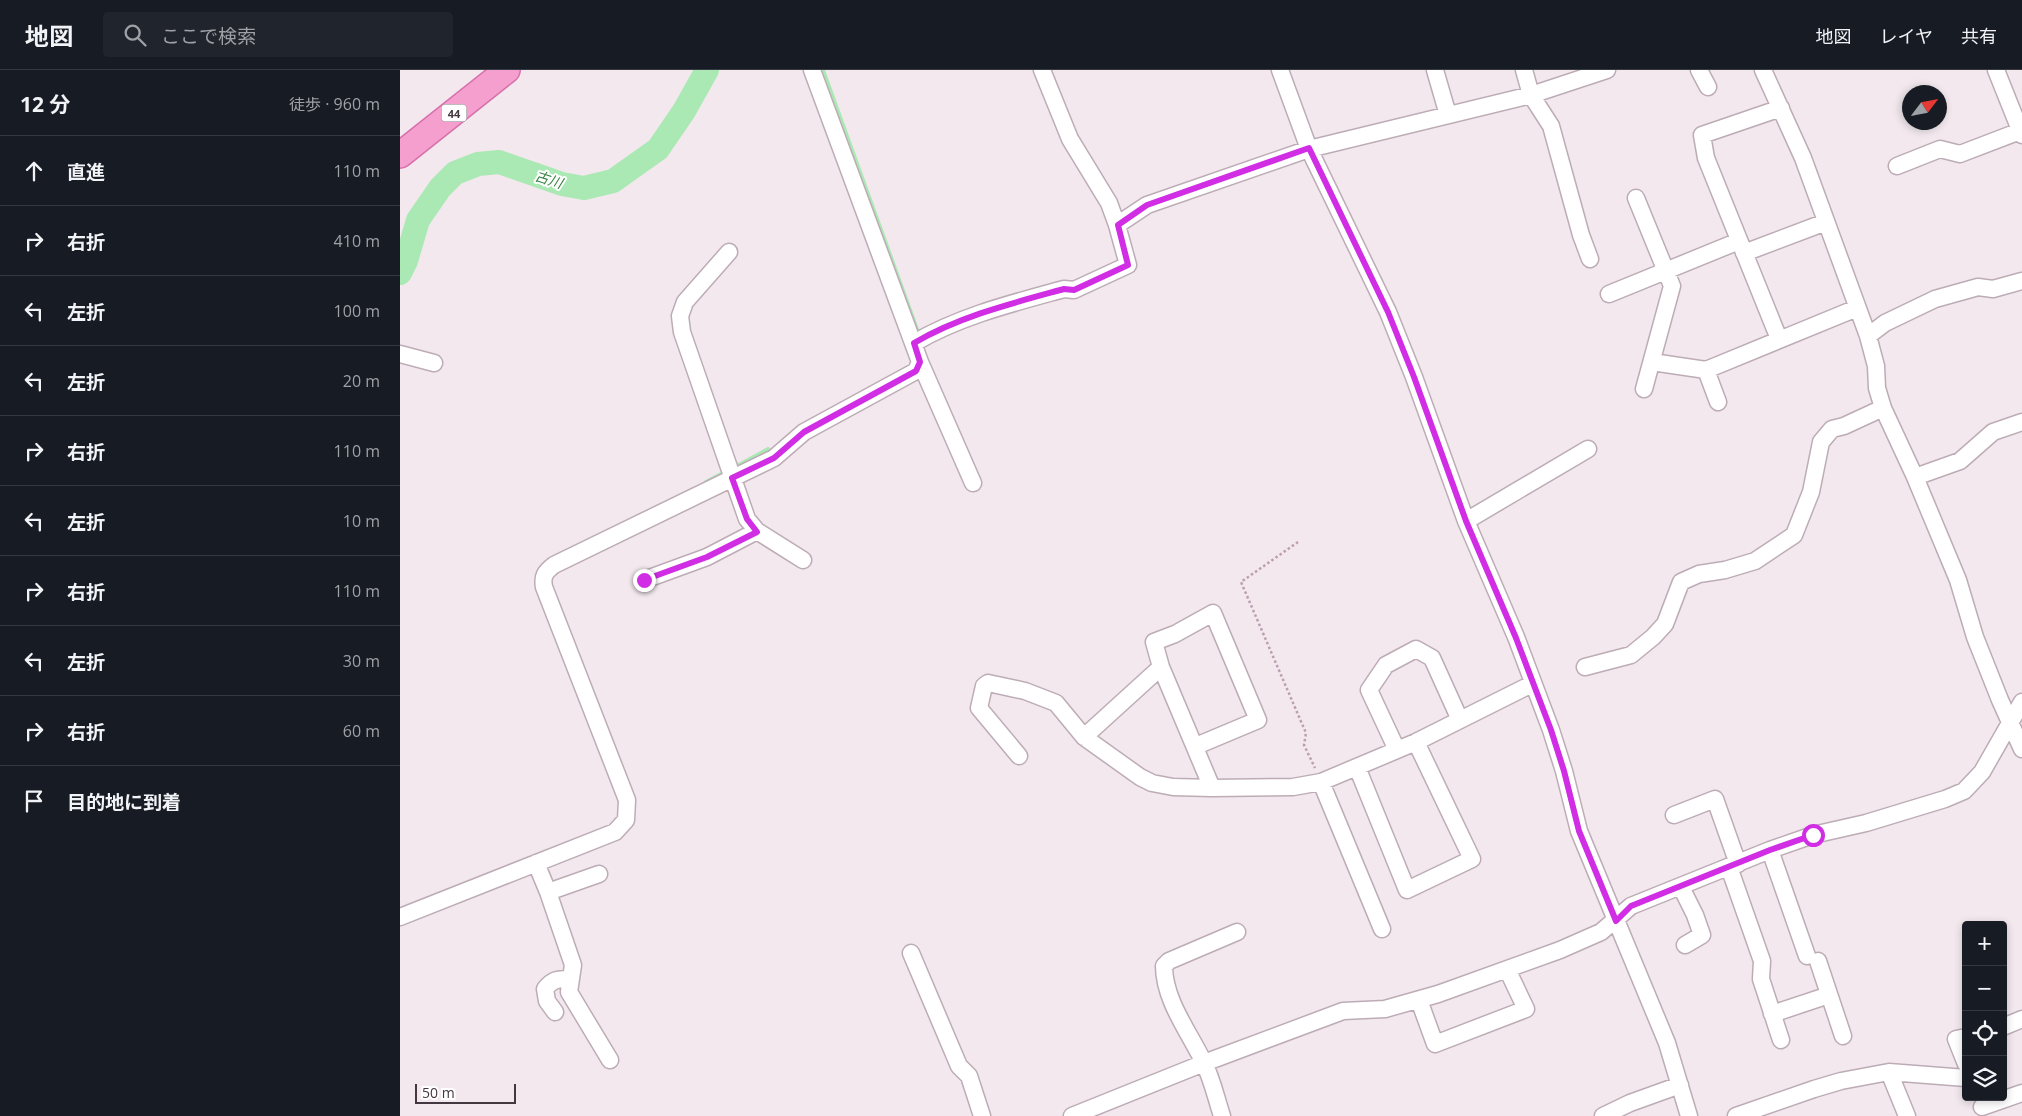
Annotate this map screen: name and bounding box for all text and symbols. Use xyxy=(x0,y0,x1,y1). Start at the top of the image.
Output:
search box xyxy=(103,12,453,57)
text: 地図 xyxy=(25,19,73,52)
icon: search xyxy=(121,21,149,49)
text: ここで検索 xyxy=(161,23,256,49)
text: 地図 xyxy=(1816,24,1852,48)
text: レイヤ xyxy=(1880,24,1933,48)
text: 共有 xyxy=(1961,24,1997,48)
north arrow xyxy=(1902,85,1947,130)
text: 12 分 xyxy=(20,90,70,118)
text: 徒歩 · 960 m xyxy=(289,93,380,115)
road number: 44 xyxy=(442,104,466,122)
icon: ahead xyxy=(20,157,48,185)
text: 直進 xyxy=(67,159,105,185)
text: 110 m xyxy=(334,160,380,182)
water label: 古川 xyxy=(533,166,567,193)
icon: right xyxy=(20,227,48,255)
text: 右折 xyxy=(67,229,105,255)
text: 410 m xyxy=(334,230,380,252)
icon: left xyxy=(20,297,48,325)
text: 左折 xyxy=(67,299,105,325)
text: 100 m xyxy=(334,300,380,322)
icon: left xyxy=(20,367,48,395)
text: 左折 xyxy=(67,369,105,395)
text: 20 m xyxy=(343,370,380,392)
icon: right xyxy=(20,437,48,465)
text: 右折 xyxy=(67,439,105,465)
text: 110 m xyxy=(334,440,380,462)
icon: left xyxy=(20,507,48,535)
text: 左折 xyxy=(67,509,105,535)
text: 10 m xyxy=(343,510,380,532)
route end xyxy=(633,569,656,592)
icon: right xyxy=(20,577,48,605)
text: 右折 xyxy=(67,579,105,605)
text: 110 m xyxy=(334,580,380,602)
icon: left xyxy=(20,647,48,675)
text: 左折 xyxy=(67,649,105,675)
text: 30 m xyxy=(343,650,380,672)
icon: right xyxy=(20,717,48,745)
text: 右折 xyxy=(67,719,105,745)
text: 60 m xyxy=(343,720,380,742)
icon: arrive xyxy=(20,787,48,815)
text: 目的地に到着 xyxy=(67,789,181,815)
route start xyxy=(1802,824,1825,847)
map controls xyxy=(1962,921,2007,1101)
button: + xyxy=(1962,921,2007,966)
button: − xyxy=(1962,966,2007,1011)
button: locate xyxy=(1962,1011,2007,1056)
button: layers xyxy=(1962,1056,2007,1101)
scale bar xyxy=(415,1081,516,1104)
text: 50 m xyxy=(422,1083,455,1102)

